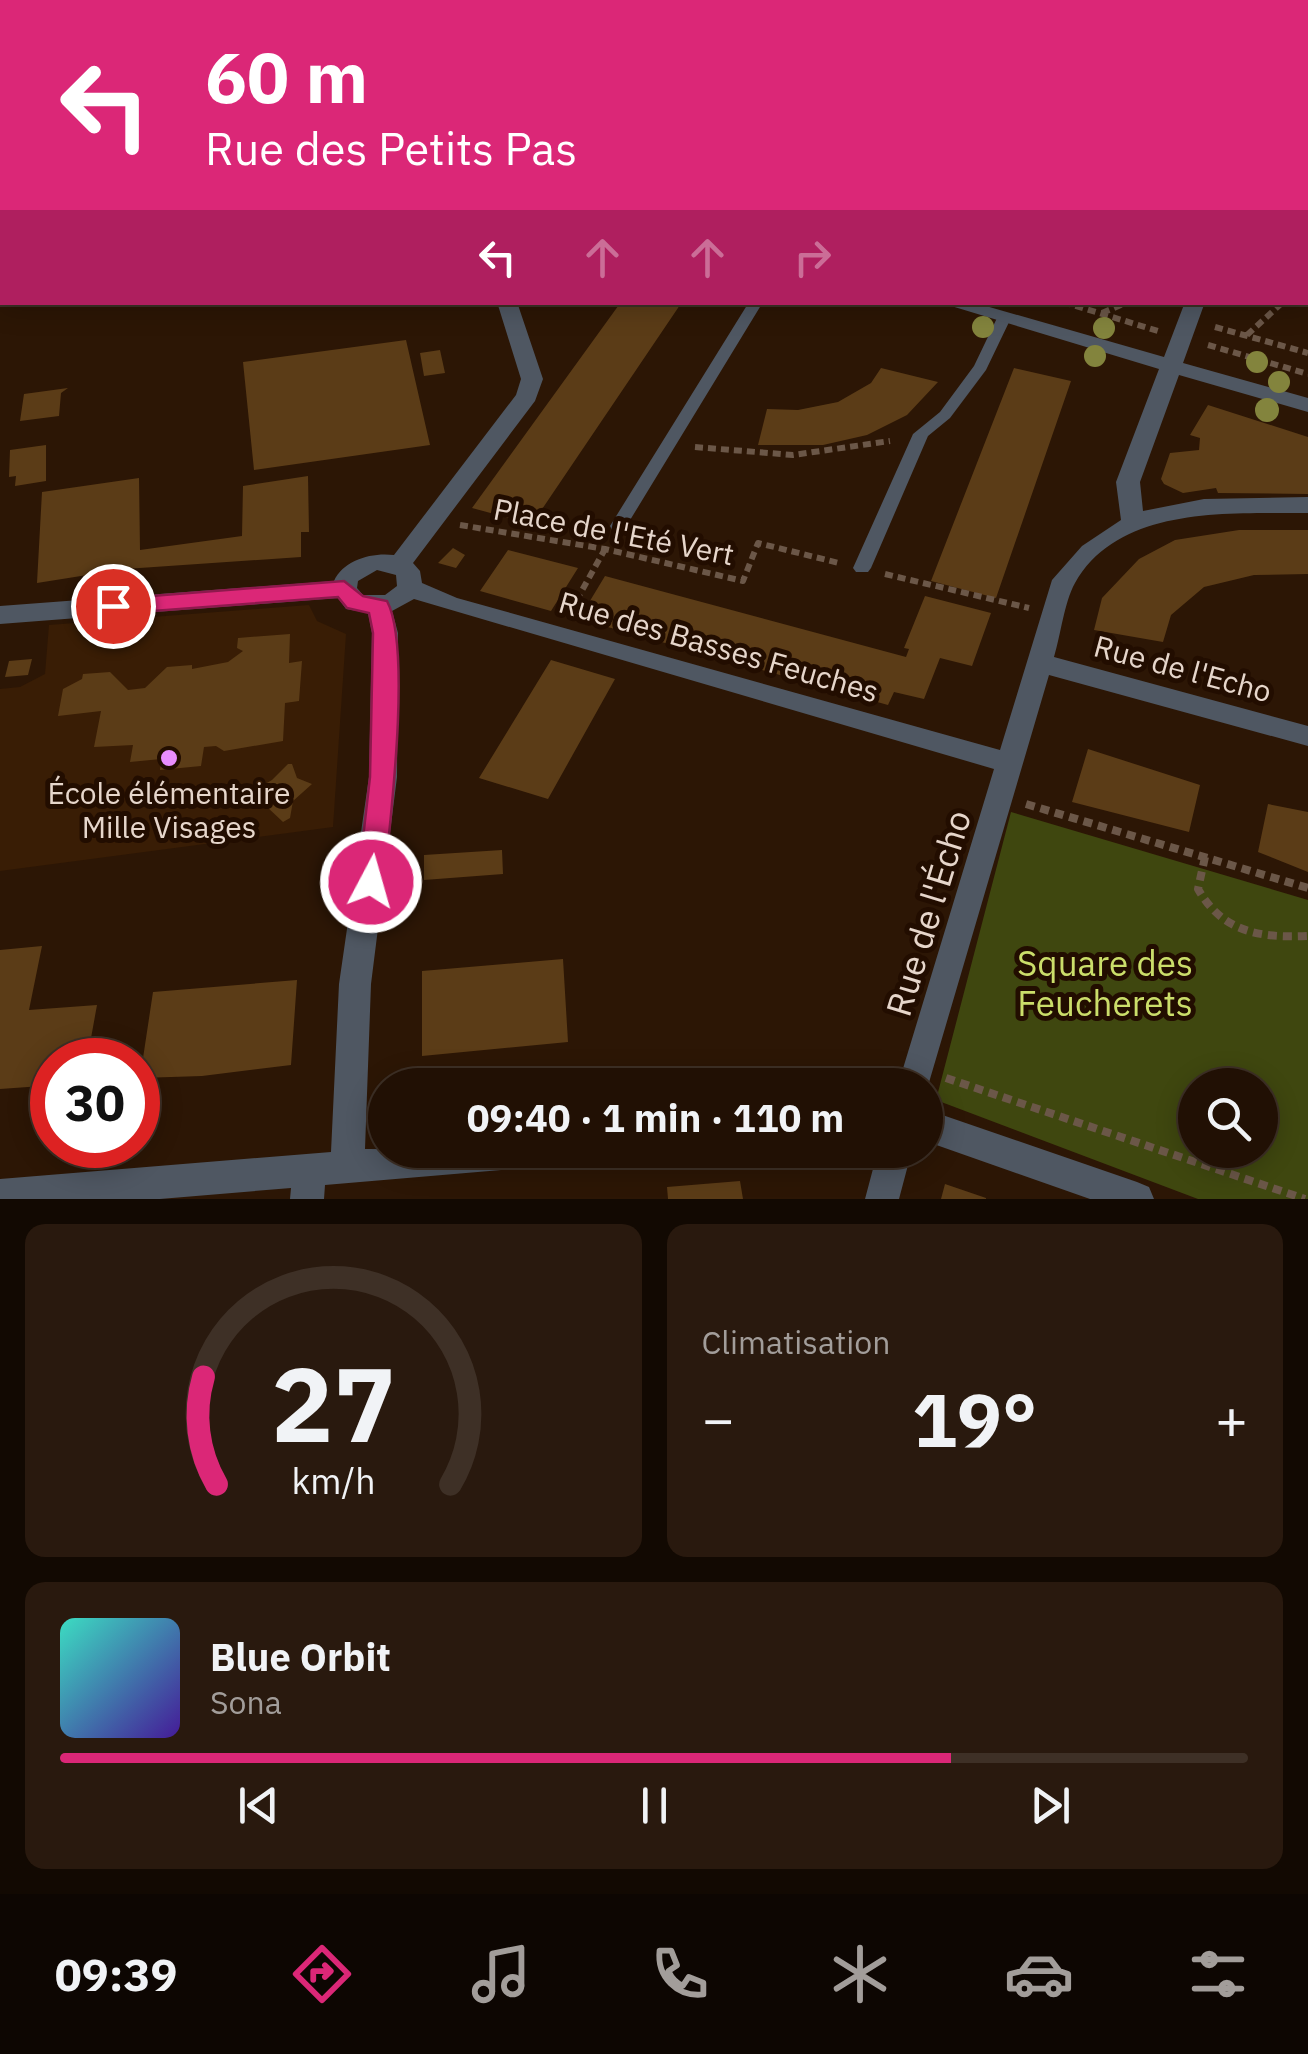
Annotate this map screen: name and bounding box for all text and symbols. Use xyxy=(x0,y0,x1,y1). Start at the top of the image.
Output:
text: 60 m xyxy=(205,31,368,122)
icon: left xyxy=(40,40,170,170)
text: Rue des Petits Pas xyxy=(205,119,577,177)
icon: left xyxy=(470,230,525,285)
icon: ahead xyxy=(575,230,630,285)
icon: ahead xyxy=(680,230,735,285)
icon: right xyxy=(785,230,840,285)
street label: Place de l'Eté Vert xyxy=(490,489,738,573)
pin xyxy=(71,564,156,649)
icon: arrive xyxy=(86,579,141,634)
street label: Rue des Basses Feuches xyxy=(555,582,883,710)
street label: Rue de l'Echo xyxy=(1090,626,1276,710)
marker: École élémentaire Mille Visages xyxy=(158,747,180,769)
place label: École élémentaire Mille Visages xyxy=(48,773,290,846)
street label: Rue de l'Écho xyxy=(875,805,981,1021)
position arrow xyxy=(319,830,423,934)
park label: Square des Feucherets xyxy=(1017,940,1193,1026)
speed limit sign: 30 xyxy=(30,1038,160,1168)
map controls xyxy=(1178,1068,1278,1168)
button: search xyxy=(1178,1068,1278,1168)
text: 09:40 · 1 min · 110 m xyxy=(467,1093,844,1142)
text: Climatisation xyxy=(702,1321,890,1363)
text: 27 xyxy=(271,1335,396,1471)
text: 19° xyxy=(912,1370,1037,1468)
text: − xyxy=(702,1383,735,1454)
text: + xyxy=(1215,1383,1248,1454)
text: km/h xyxy=(291,1457,375,1504)
text: Blue Orbit xyxy=(210,1632,391,1681)
text: Sona xyxy=(210,1681,282,1723)
icon: previous xyxy=(231,1778,286,1833)
icon: pause xyxy=(627,1778,682,1833)
icon: next xyxy=(1023,1778,1078,1833)
icon: directions xyxy=(287,1939,357,2009)
icon: music xyxy=(466,1939,536,2009)
icon: phone xyxy=(645,1939,715,2009)
icon: climate xyxy=(825,1939,895,2009)
icon: car xyxy=(1004,1939,1074,2009)
icon: filters xyxy=(1183,1939,1253,2009)
text: 09:39 xyxy=(55,1945,178,2003)

